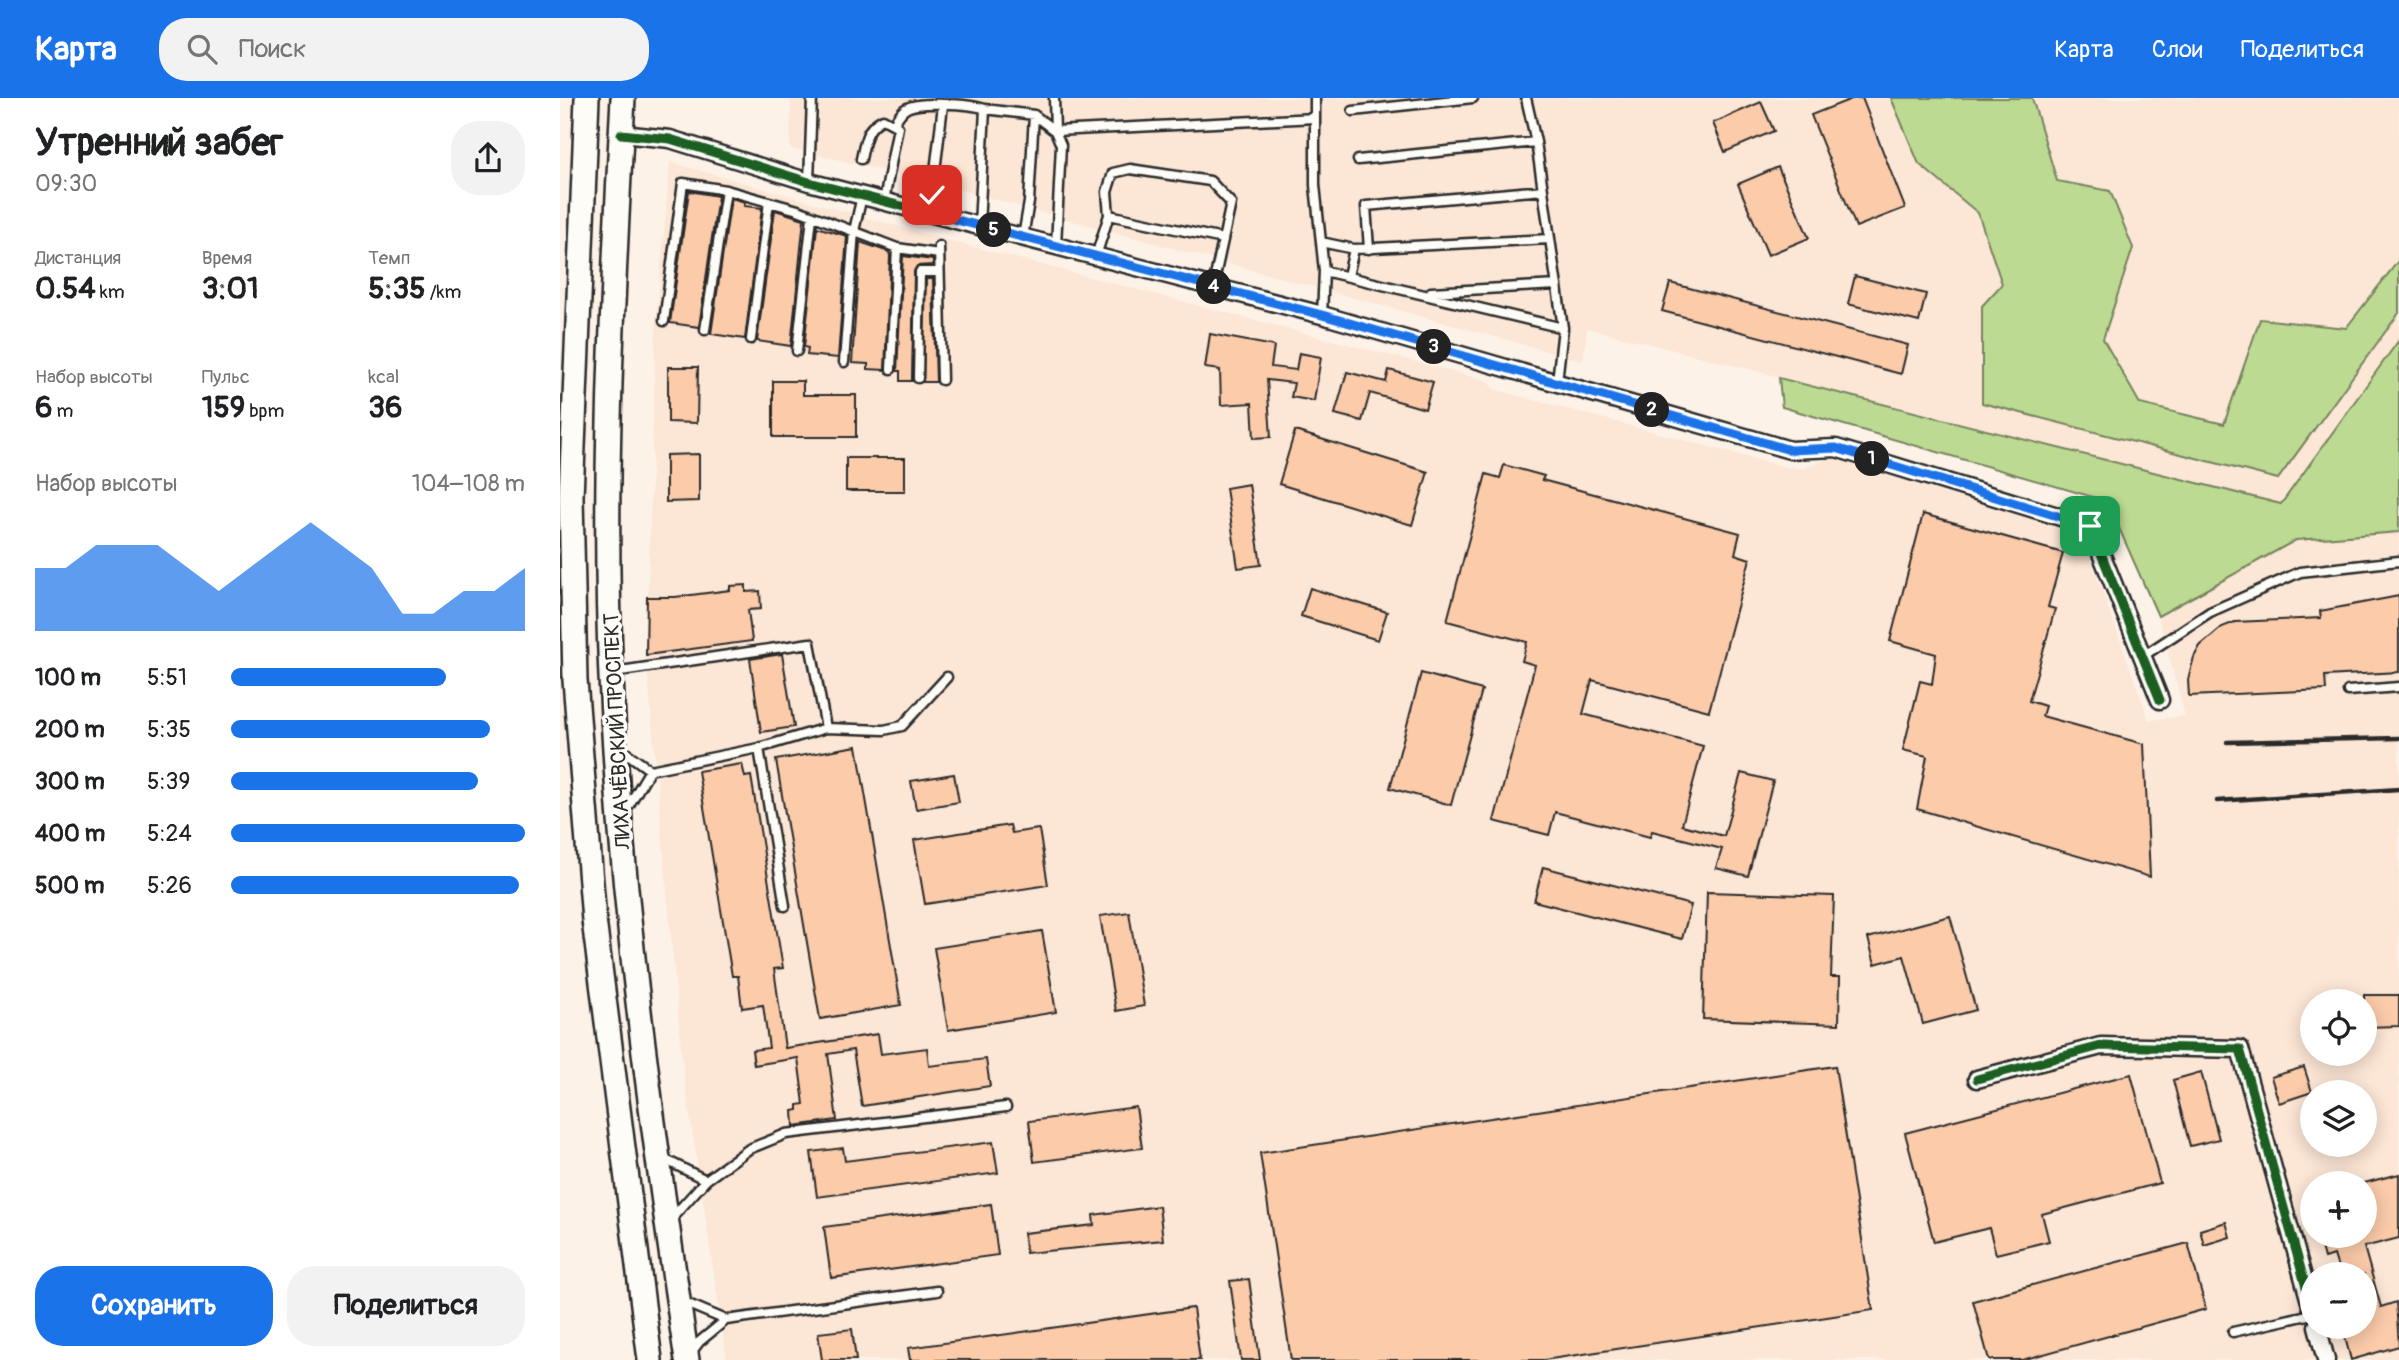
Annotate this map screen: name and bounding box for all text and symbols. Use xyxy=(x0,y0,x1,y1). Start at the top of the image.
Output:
search box xyxy=(159,18,649,81)
text: Карта xyxy=(35,29,117,70)
icon: search xyxy=(183,30,221,68)
text: Поиск xyxy=(239,33,307,65)
text: Карта xyxy=(2054,35,2114,64)
text: Слои xyxy=(2152,35,2203,64)
text: Поделиться xyxy=(2241,35,2364,64)
text: Утренний забег xyxy=(35,119,283,167)
button: share xyxy=(451,121,525,195)
pin xyxy=(902,165,962,225)
text: 09:30 xyxy=(35,169,97,198)
icon: check xyxy=(913,176,951,214)
pin: 5 xyxy=(976,212,1012,248)
text: 5 xyxy=(988,217,999,241)
text: Дистанция xyxy=(35,246,121,270)
text: Время xyxy=(202,246,252,270)
text: Темп xyxy=(368,246,410,270)
text: 0.54 xyxy=(35,270,96,307)
text: 3:01 xyxy=(202,270,259,307)
text: 5:35 xyxy=(368,270,426,307)
pin: 4 xyxy=(1196,270,1232,304)
text: 4 xyxy=(1208,274,1219,298)
text: km xyxy=(96,280,125,304)
text: /km xyxy=(426,280,461,304)
pin: 3 xyxy=(1416,330,1452,364)
text: 3 xyxy=(1428,334,1439,358)
text: Набор высоты xyxy=(35,365,153,389)
text: Пульс xyxy=(202,365,250,389)
text: kcal xyxy=(368,365,399,389)
text: 6 xyxy=(35,389,52,426)
text: 159 xyxy=(202,389,245,426)
text: 36 xyxy=(368,389,403,426)
pin: 2 xyxy=(1634,392,1670,428)
text: 2 xyxy=(1646,397,1657,421)
text: m xyxy=(52,399,73,423)
text: bpm xyxy=(245,399,284,423)
pin: 1 xyxy=(1854,442,1890,476)
text: 1 xyxy=(1868,446,1875,470)
text: Набор высоты xyxy=(35,469,177,498)
text: 104–108 m xyxy=(412,469,525,498)
pin xyxy=(2060,496,2120,556)
icon: arrive xyxy=(2071,507,2109,545)
street label: ЛИХАЧЁВСКИЙ ПРОСПЕКТ xyxy=(598,612,637,851)
text: 100 m xyxy=(35,663,101,692)
text: 5:51 xyxy=(147,663,187,692)
text: 200 m xyxy=(35,715,105,744)
text: 5:35 xyxy=(147,715,191,744)
text: 300 m xyxy=(35,767,105,796)
text: 5:39 xyxy=(147,767,190,796)
text: 400 m xyxy=(35,819,105,848)
text: 5:24 xyxy=(147,819,192,848)
text: 500 m xyxy=(35,871,104,900)
text: 5:26 xyxy=(147,871,192,900)
map controls xyxy=(2300,989,2377,1339)
button: locate xyxy=(2300,989,2377,1066)
button: layers xyxy=(2300,1080,2377,1157)
button: + xyxy=(2300,1171,2377,1248)
button: − xyxy=(2300,1262,2377,1339)
button: Сохранить xyxy=(35,1266,273,1346)
button: Поделиться xyxy=(287,1266,525,1346)

